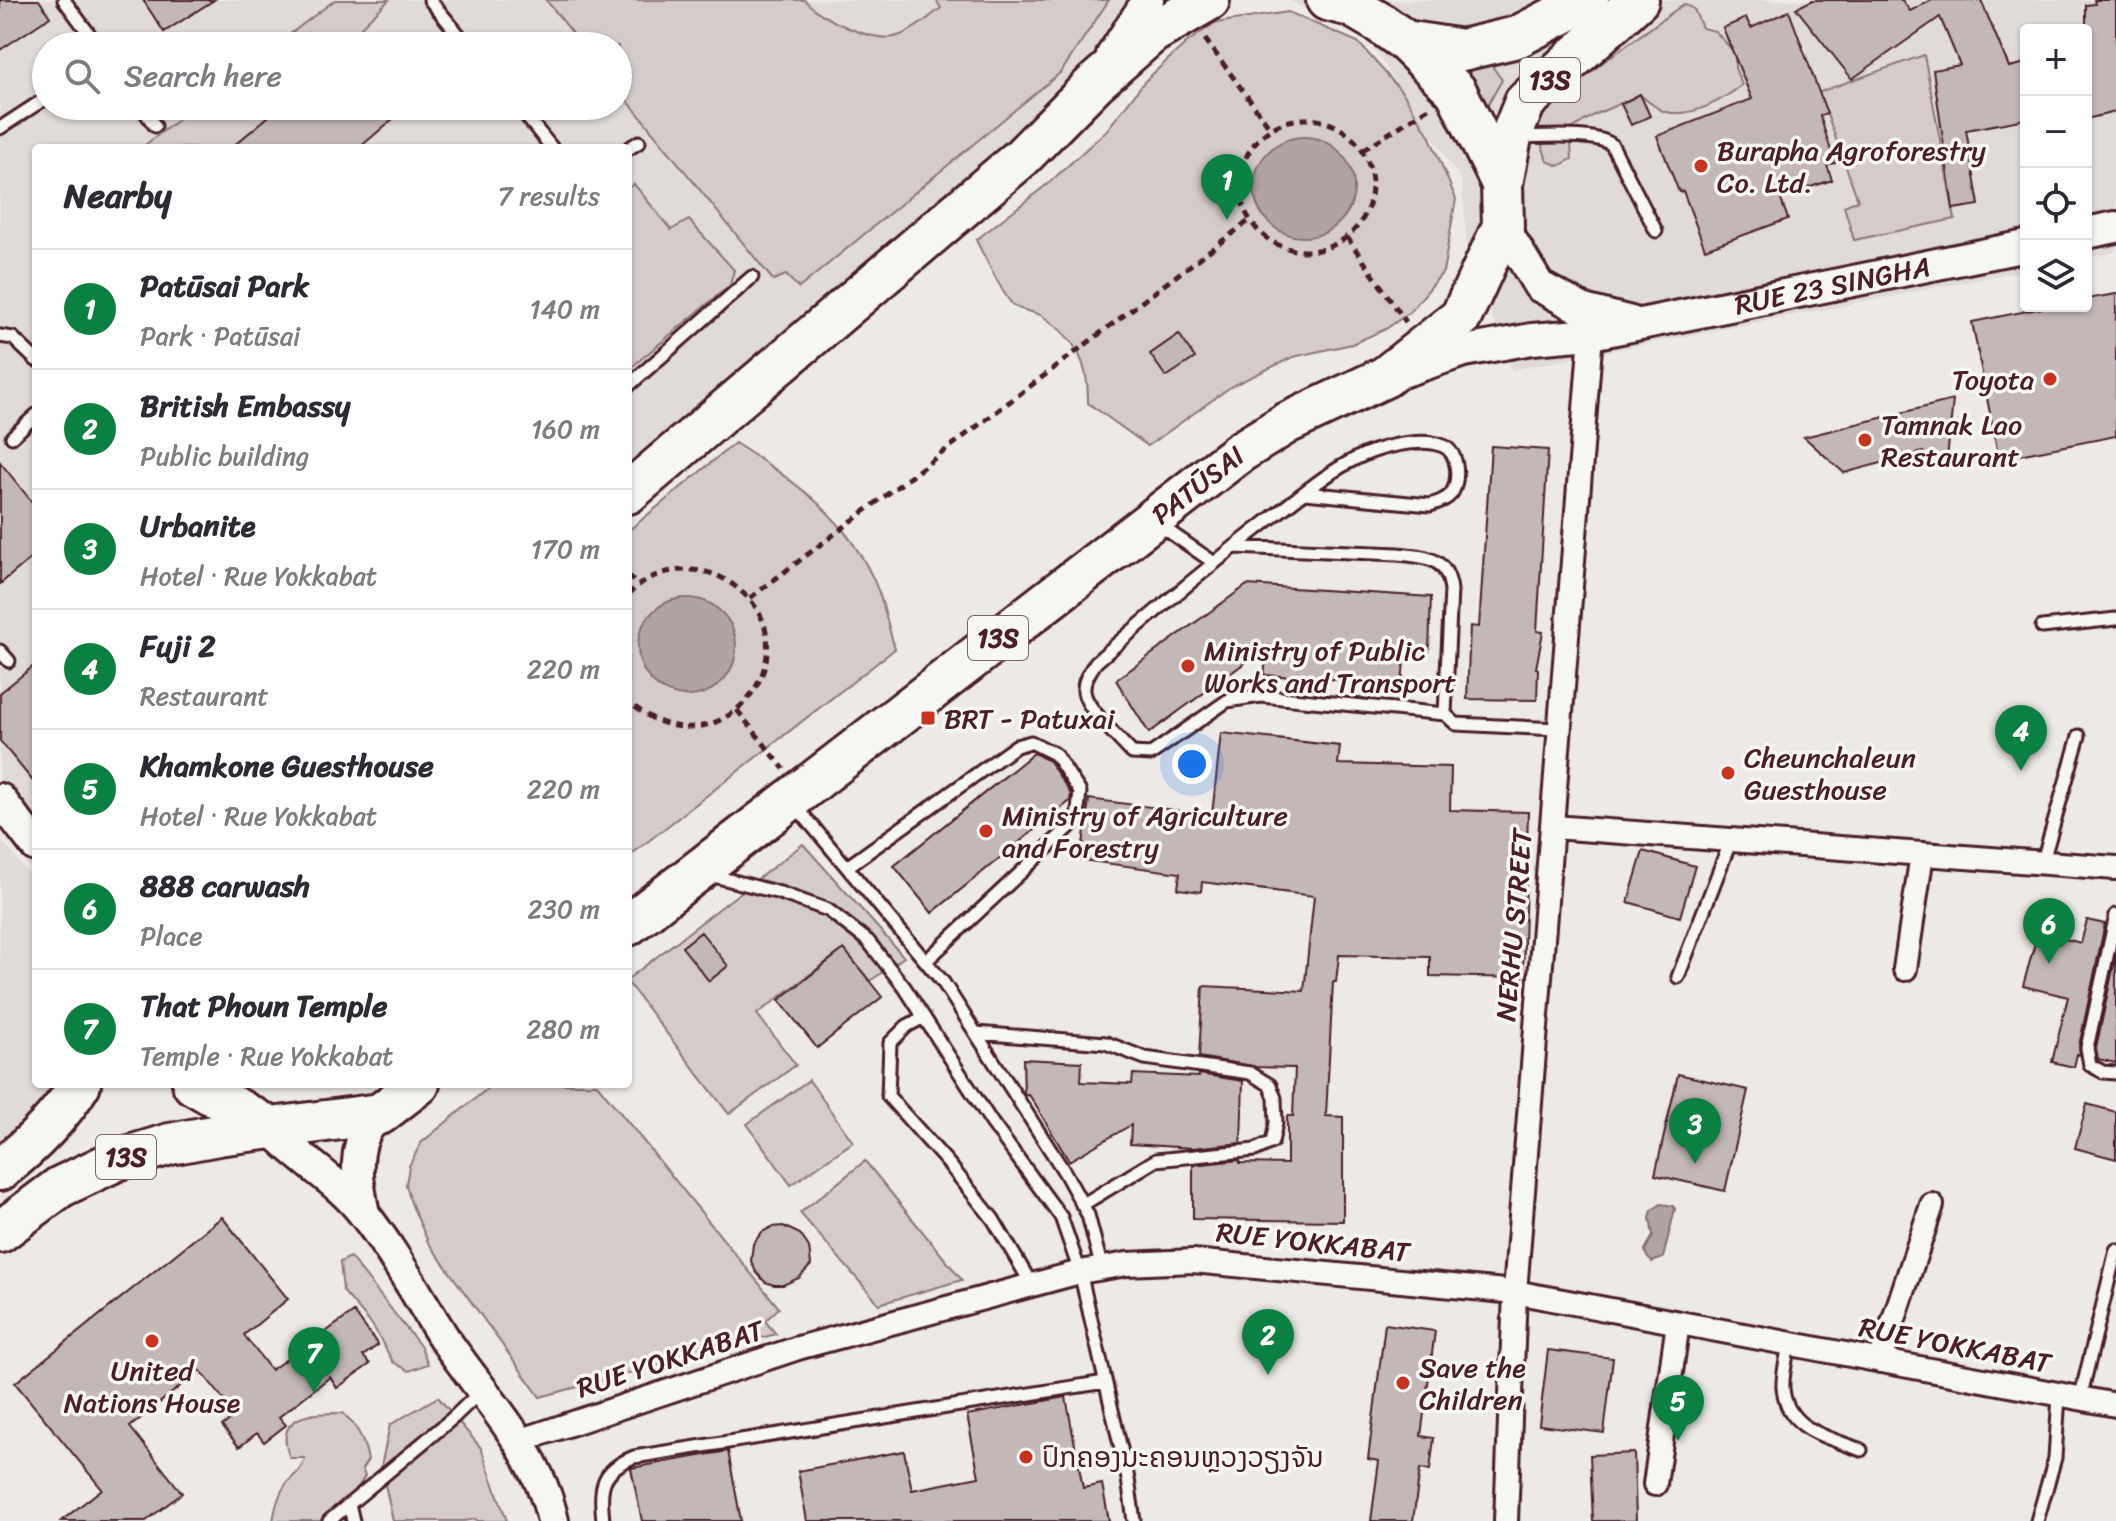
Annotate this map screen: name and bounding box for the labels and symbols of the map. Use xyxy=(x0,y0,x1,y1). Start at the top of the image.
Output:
road number: 13S xyxy=(1520,58,1580,102)
place label: Burapha Agroforestry Co. Ltd. xyxy=(1717,126,1986,207)
pin: 1 xyxy=(1201,154,1253,220)
marker: Burapha Agroforestry Co. Ltd. xyxy=(1692,157,1710,175)
street label: RUE 23 SINGHA xyxy=(1730,241,1935,329)
place label: Toyota xyxy=(1952,355,2034,404)
marker: Toyota xyxy=(2041,370,2059,388)
place label: Tamnak Lao Restaurant xyxy=(1881,400,2022,481)
marker: Tamnak Lao Restaurant xyxy=(1856,431,1874,449)
street label: PATŪSAI xyxy=(1140,432,1256,537)
road number: 13S xyxy=(968,616,1028,660)
place label: Ministry of Public Works and Transport xyxy=(1204,626,1456,707)
marker: Ministry of Public Works and Transport xyxy=(1179,657,1197,675)
place label: BRT - Patuxai xyxy=(944,694,1116,743)
pin: 4 xyxy=(1995,705,2047,771)
marker: BRT - Patuxai xyxy=(919,709,937,727)
place label: Cheunchaleun Guesthouse xyxy=(1744,733,1916,814)
your location xyxy=(1172,744,1212,784)
marker: Cheunchaleun Guesthouse xyxy=(1719,764,1737,782)
place label: Ministry of Agriculture and Forestry xyxy=(1002,791,1288,872)
marker: Ministry of Agriculture and Forestry xyxy=(977,822,995,840)
street label: NERHU STREET xyxy=(1481,825,1547,1023)
pin: 6 xyxy=(2023,898,2075,964)
pin: 3 xyxy=(1669,1098,1721,1164)
road number: 13S xyxy=(96,1135,156,1179)
street label: RUE YOKKABAT xyxy=(1214,1207,1414,1277)
street label: RUE YOKKABAT xyxy=(1855,1302,2057,1388)
street label: RUE YOKKABAT xyxy=(570,1305,772,1412)
pin: 2 xyxy=(1242,1309,1294,1375)
pin: 7 xyxy=(288,1327,340,1393)
marker: United Nations House xyxy=(143,1332,161,1350)
place label: Save the Children xyxy=(1419,1343,1526,1424)
place label: United Nations House xyxy=(64,1346,240,1427)
marker: Save the Children xyxy=(1394,1374,1412,1392)
pin: 5 xyxy=(1652,1375,1704,1441)
place label: ປົກຄອງນະຄອນຫຼວງວຽງຈັນ xyxy=(1042,1433,1324,1482)
marker: ປົກຄອງນະຄອນຫຼວງວຽງຈັນ xyxy=(1017,1448,1035,1466)

